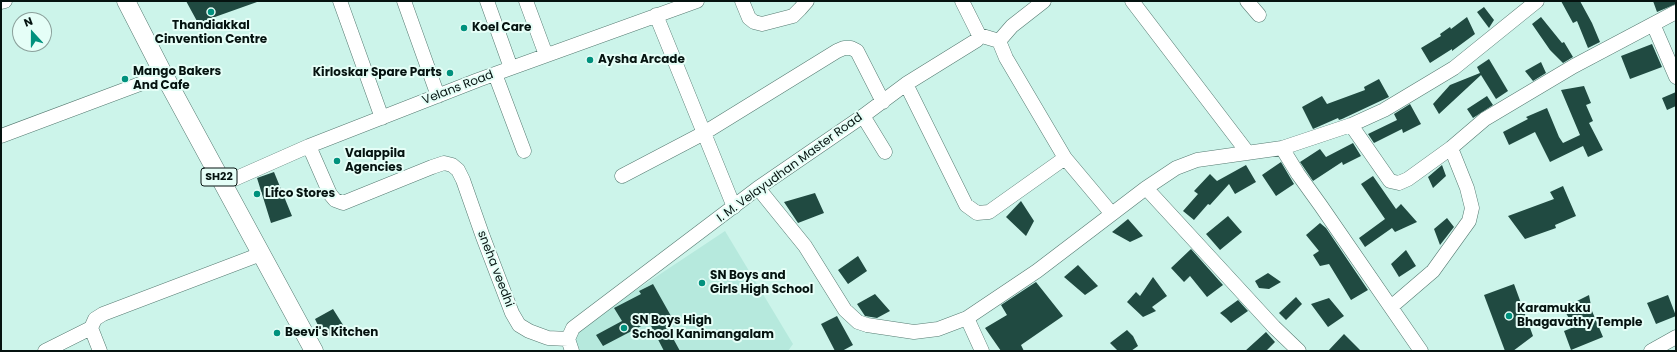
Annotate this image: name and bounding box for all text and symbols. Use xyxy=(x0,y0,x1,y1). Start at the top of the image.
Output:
marker: Thandiakkal Cinvention Centre xyxy=(206,7,216,17)
north arrow xyxy=(12,12,52,52)
text: N xyxy=(21,13,35,31)
place label: Thandiakkal Cinvention Centre xyxy=(155,19,267,47)
place label: Koel Care xyxy=(472,21,531,35)
marker: Koel Care xyxy=(459,23,469,33)
place label: Aysha Arcade xyxy=(598,53,685,67)
marker: Aysha Arcade xyxy=(585,55,595,65)
place label: Mango Bakers And Cafe xyxy=(133,65,221,93)
place label: Kirloskar Spare Parts xyxy=(313,66,442,80)
street label: Velans Road xyxy=(420,68,496,108)
marker: Kirloskar Spare Parts xyxy=(445,68,455,78)
marker: Mango Bakers And Cafe xyxy=(120,74,130,84)
street label: I. M. Velayudhan Master Road xyxy=(715,110,865,226)
place label: Valappila Agencies xyxy=(345,147,405,175)
marker: Valappila Agencies xyxy=(332,156,342,166)
road number: SH22 xyxy=(201,168,237,186)
place label: Lifco Stores xyxy=(265,187,335,201)
marker: Lifco Stores xyxy=(252,189,262,199)
street label: sneha veedhi xyxy=(474,229,516,309)
place label: SN Boys and Girls High School xyxy=(710,269,813,297)
marker: SN Boys and Girls High School xyxy=(697,278,707,288)
place label: Karamukku Bhagavathy Temple xyxy=(1517,302,1642,330)
marker: Karamukku Bhagavathy Temple xyxy=(1504,311,1514,321)
place label: SN Boys High School Kanimangalam xyxy=(632,314,774,342)
marker: SN Boys High School Kanimangalam xyxy=(619,323,629,333)
place label: Beevi's Kitchen xyxy=(285,326,378,340)
marker: Beevi's Kitchen xyxy=(272,328,282,338)

